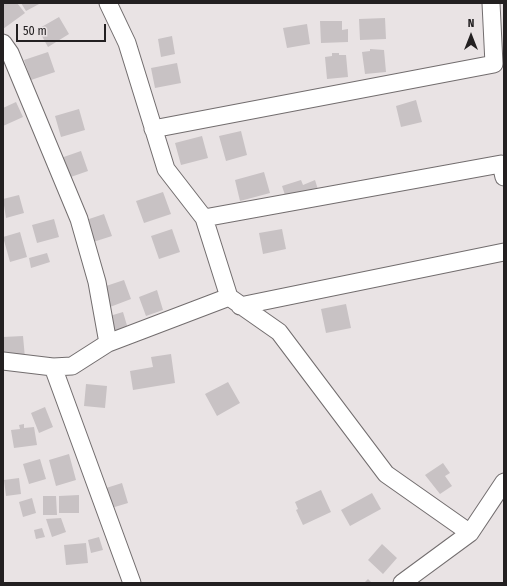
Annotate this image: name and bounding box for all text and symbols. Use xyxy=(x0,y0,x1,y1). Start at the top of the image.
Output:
scale bar xyxy=(18,16,108,42)
north arrow xyxy=(451,16,491,56)
text: N xyxy=(468,17,474,30)
text: 50 m xyxy=(23,24,47,38)

